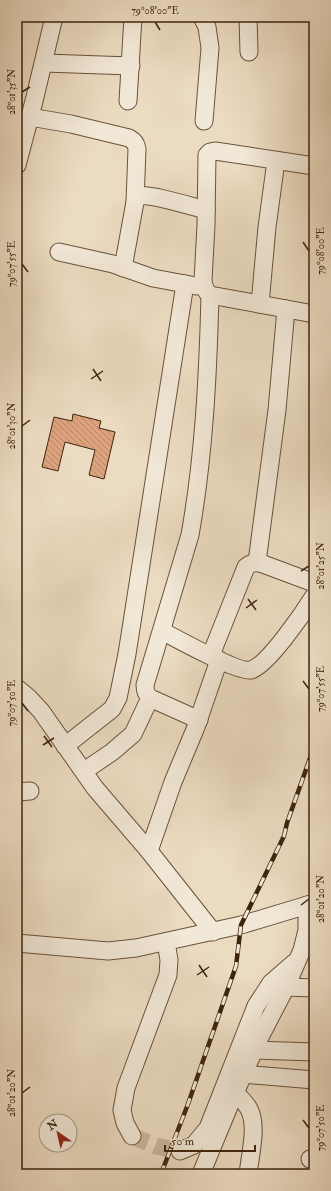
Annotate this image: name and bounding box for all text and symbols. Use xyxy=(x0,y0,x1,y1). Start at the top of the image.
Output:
text: 79°08'00"E xyxy=(131,5,179,17)
text: 28°01'35"N xyxy=(6,69,18,115)
text: 79°08'00"E xyxy=(315,227,327,275)
text: 79°07'55"E xyxy=(6,241,18,287)
text: 28°01'30"N xyxy=(6,403,18,449)
text: 28°01'25"N xyxy=(315,542,327,590)
text: 79°07'55"E xyxy=(315,666,327,712)
text: 79°07'50"E xyxy=(6,680,18,726)
text: 28°01'20"N xyxy=(315,875,327,923)
text: 28°01'20"N xyxy=(6,1069,18,1117)
text: 79°07'50"E xyxy=(315,1105,327,1151)
north arrow xyxy=(38,1113,78,1153)
text: N xyxy=(44,1116,61,1134)
scale bar xyxy=(165,1127,255,1153)
text: 50 m xyxy=(171,1134,195,1149)

